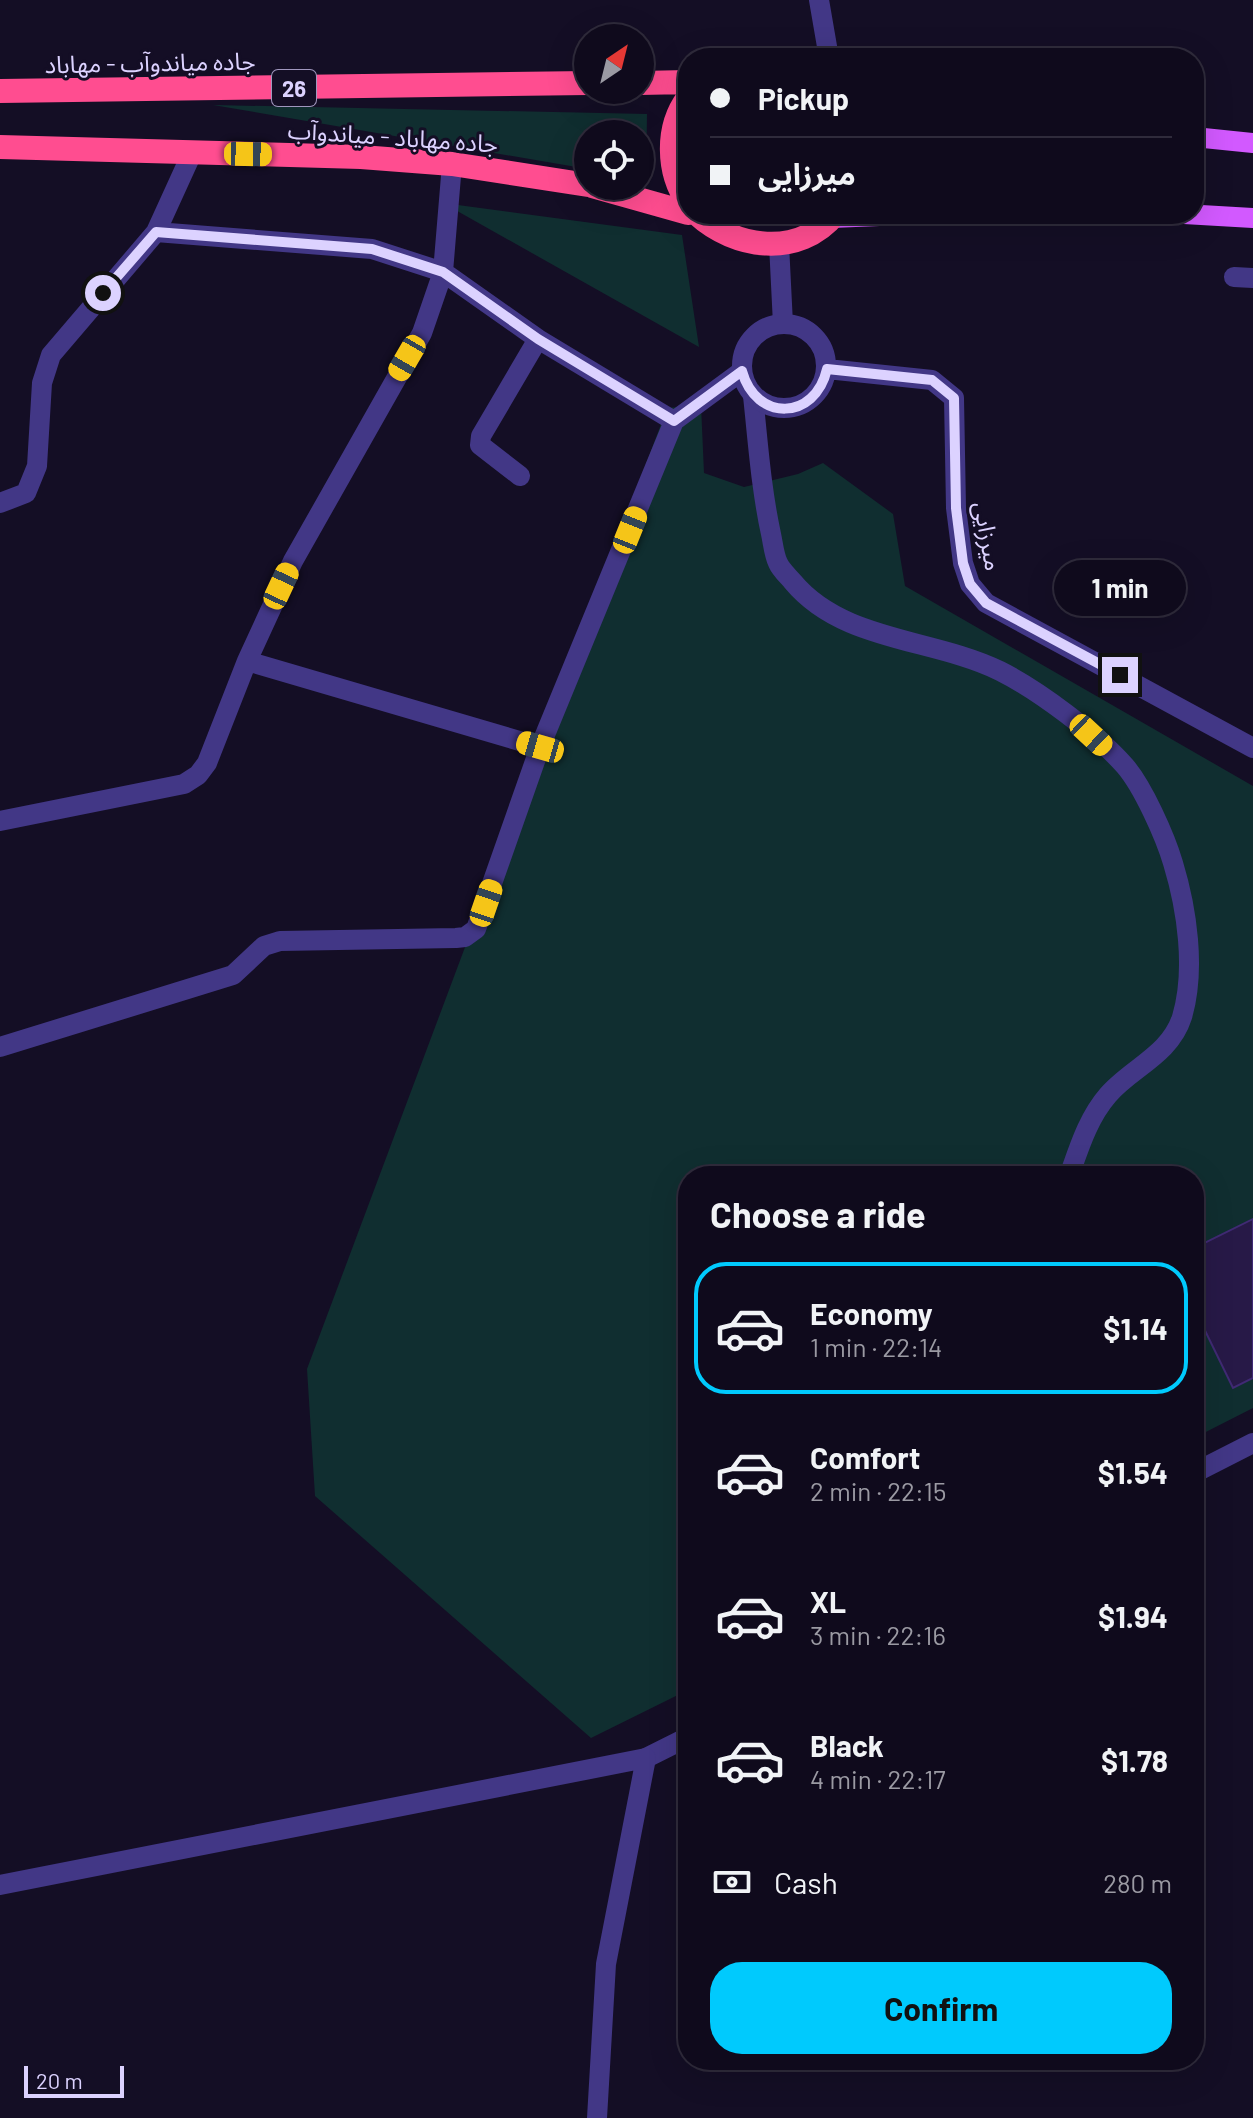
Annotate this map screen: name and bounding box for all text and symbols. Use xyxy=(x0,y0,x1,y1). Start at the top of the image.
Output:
north arrow xyxy=(574,24,654,104)
map controls xyxy=(574,24,654,200)
street label: جاده میاندوآب - مهاباد xyxy=(44,46,256,79)
road number: 26 xyxy=(272,70,316,106)
text: Pickup xyxy=(758,80,849,116)
street label: جاده مهاباد - میاندوآب xyxy=(287,114,499,159)
button: locate xyxy=(574,120,654,200)
car xyxy=(224,142,272,166)
text: میرزایی xyxy=(758,155,856,191)
route start xyxy=(85,275,121,311)
car xyxy=(385,331,429,385)
street label: میرزایی xyxy=(968,499,1009,573)
car xyxy=(610,503,650,557)
car xyxy=(260,559,302,613)
callout: 1 min xyxy=(1054,559,1186,615)
text: 1 min xyxy=(1092,572,1148,603)
route end xyxy=(1102,657,1138,693)
car xyxy=(1065,710,1117,760)
car xyxy=(514,729,566,765)
car xyxy=(467,876,505,930)
text: Choose a ride xyxy=(710,1192,926,1235)
icon: car xyxy=(714,1292,786,1364)
text: Economy xyxy=(810,1295,933,1331)
text: $1.14 xyxy=(1103,1310,1168,1346)
text: 1 min · 22:14 xyxy=(810,1331,942,1362)
icon: car xyxy=(714,1436,786,1508)
text: Comfort xyxy=(810,1439,920,1475)
text: $1.54 xyxy=(1098,1454,1168,1490)
text: 2 min · 22:15 xyxy=(810,1475,946,1506)
icon: car xyxy=(714,1580,786,1652)
text: XL xyxy=(810,1583,846,1619)
text: $1.94 xyxy=(1098,1598,1168,1634)
text: 3 min · 22:16 xyxy=(810,1619,946,1650)
icon: car xyxy=(714,1724,786,1796)
text: Black xyxy=(810,1727,884,1763)
text: $1.78 xyxy=(1101,1742,1168,1778)
text: 4 min · 22:17 xyxy=(810,1763,946,1794)
icon: cash xyxy=(710,1860,754,1904)
text: Cash xyxy=(774,1864,838,1900)
text: 280 m xyxy=(1103,1867,1172,1898)
button: Confirm xyxy=(710,1962,1172,2054)
scale bar xyxy=(24,2062,124,2098)
text: 20 m xyxy=(36,2067,83,2093)

